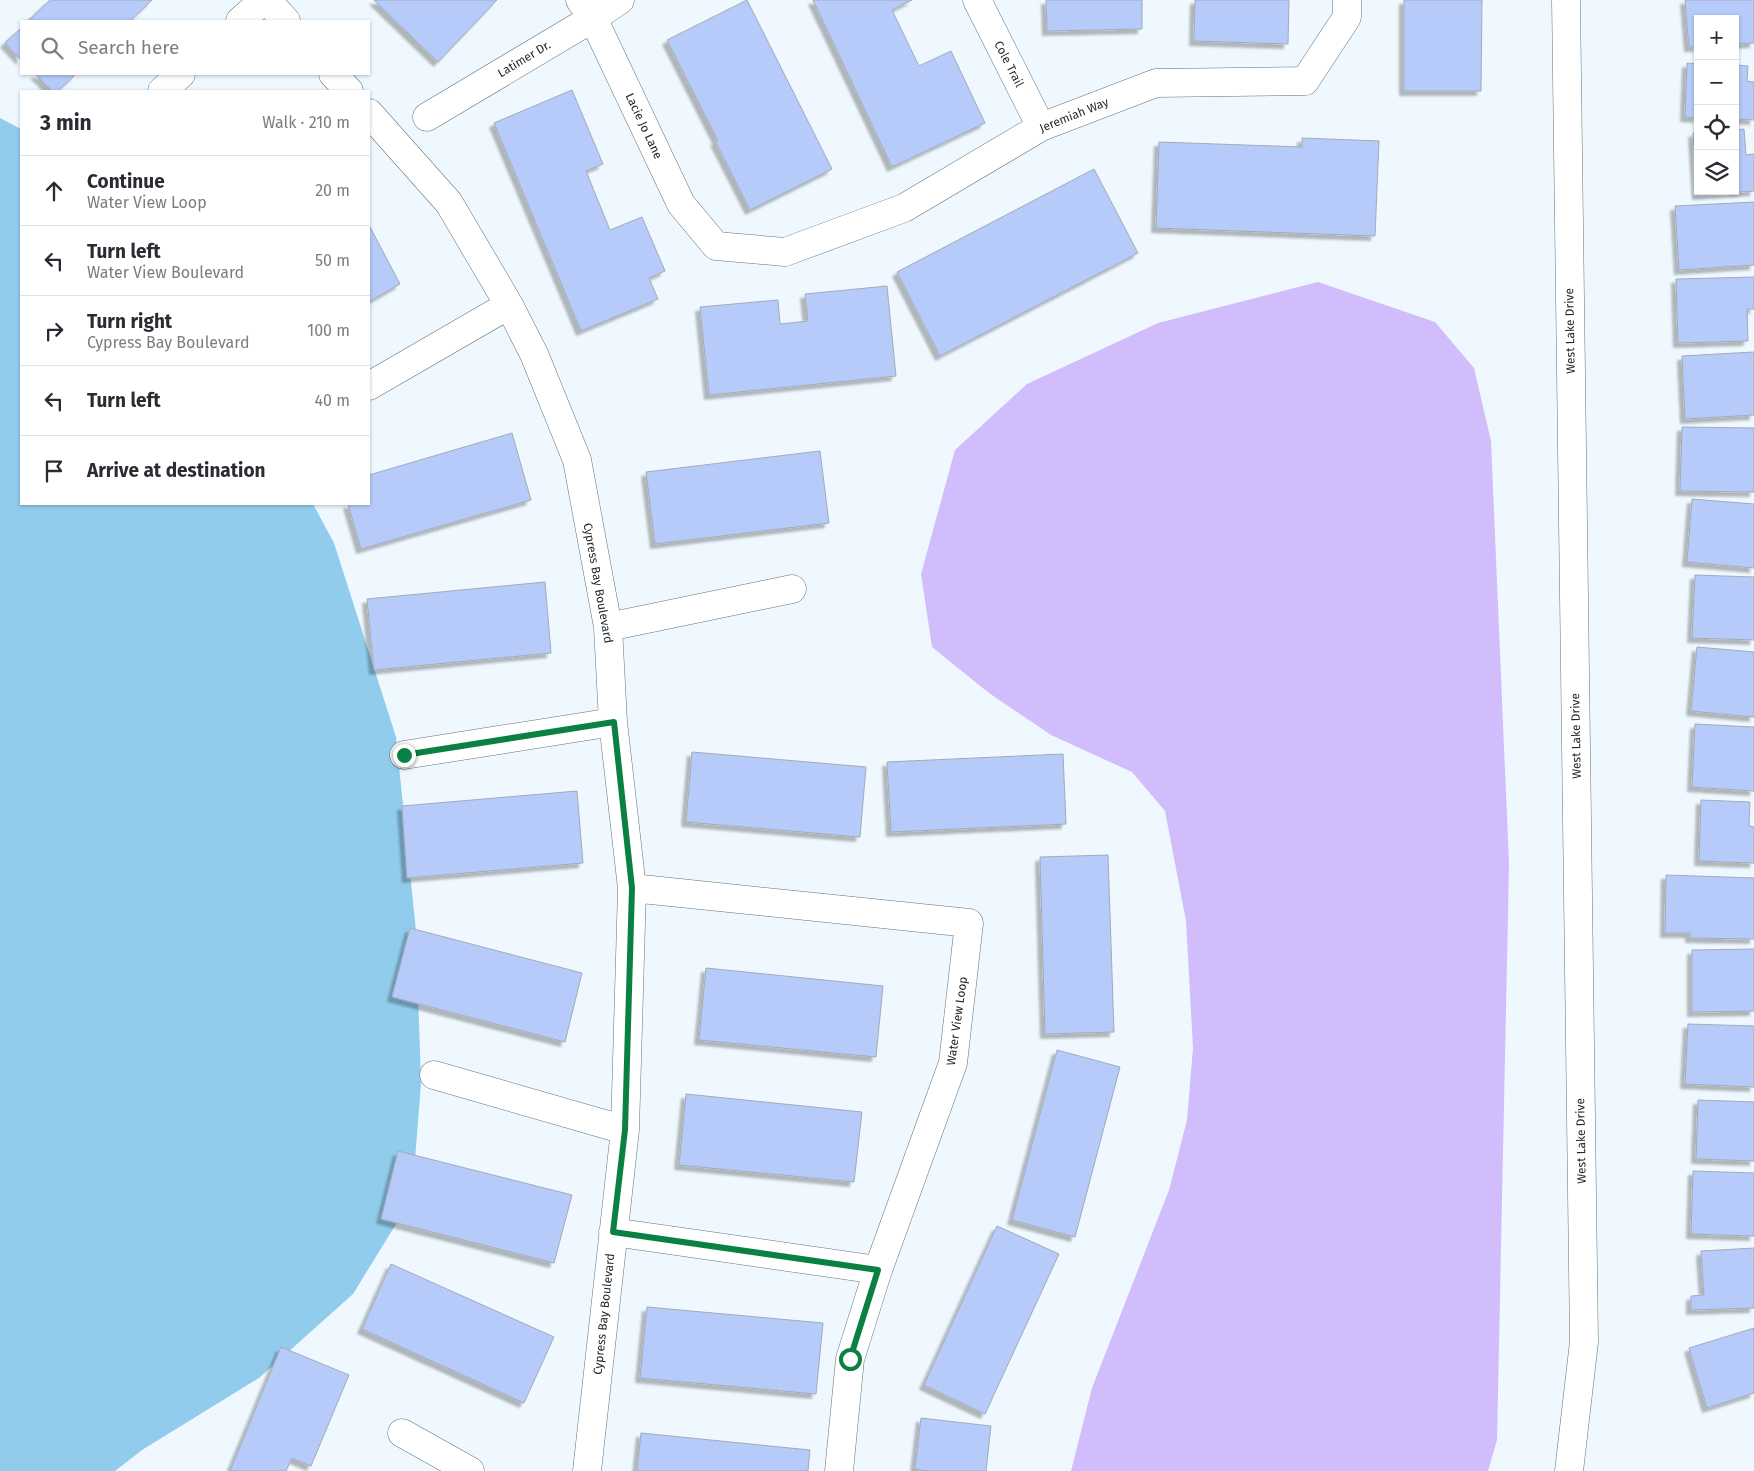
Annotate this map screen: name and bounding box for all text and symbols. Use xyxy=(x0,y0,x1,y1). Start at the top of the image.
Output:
map controls xyxy=(1694,15,1739,195)
button: + xyxy=(1694,15,1739,60)
search box xyxy=(20,20,370,75)
icon: search xyxy=(38,34,66,62)
text: Search here xyxy=(78,36,179,59)
street label: Latimer Dr. xyxy=(495,38,553,80)
street label: Cole Trail xyxy=(991,38,1027,90)
button: − xyxy=(1694,60,1739,105)
street label: Lacie Jo Lane xyxy=(623,91,665,161)
street label: Jeremiah Way xyxy=(1037,95,1111,135)
button: locate xyxy=(1694,105,1739,150)
text: 3 min xyxy=(40,110,92,136)
text: Walk · 210 m xyxy=(262,113,350,132)
button: layers xyxy=(1694,150,1739,195)
text: Continue xyxy=(87,170,165,193)
icon: ahead xyxy=(40,177,68,205)
text: 20 m xyxy=(315,181,350,200)
text: Water View Loop xyxy=(87,193,207,212)
text: Turn left xyxy=(87,240,161,263)
icon: left xyxy=(40,247,68,275)
text: 50 m xyxy=(315,251,350,270)
text: Water View Boulevard xyxy=(87,263,244,282)
street label: West Lake Drive xyxy=(1562,288,1578,374)
text: Turn right xyxy=(87,310,172,333)
icon: right xyxy=(40,317,68,345)
text: 100 m xyxy=(307,321,350,340)
text: Cypress Bay Boulevard xyxy=(87,333,250,352)
icon: left xyxy=(40,387,68,415)
text: Turn left xyxy=(87,389,161,412)
text: 40 m xyxy=(315,391,350,410)
icon: arrive xyxy=(40,457,68,485)
text: Arrive at destination xyxy=(87,459,266,482)
street label: Cypress Bay Boulevard xyxy=(581,522,615,644)
street label: West Lake Drive xyxy=(1568,693,1584,779)
route end xyxy=(393,744,416,767)
street label: Water View Loop xyxy=(944,976,970,1066)
street label: West Lake Drive xyxy=(1573,1098,1589,1184)
street label: Cypress Bay Boulevard xyxy=(591,1253,617,1375)
route start xyxy=(839,1348,862,1371)

